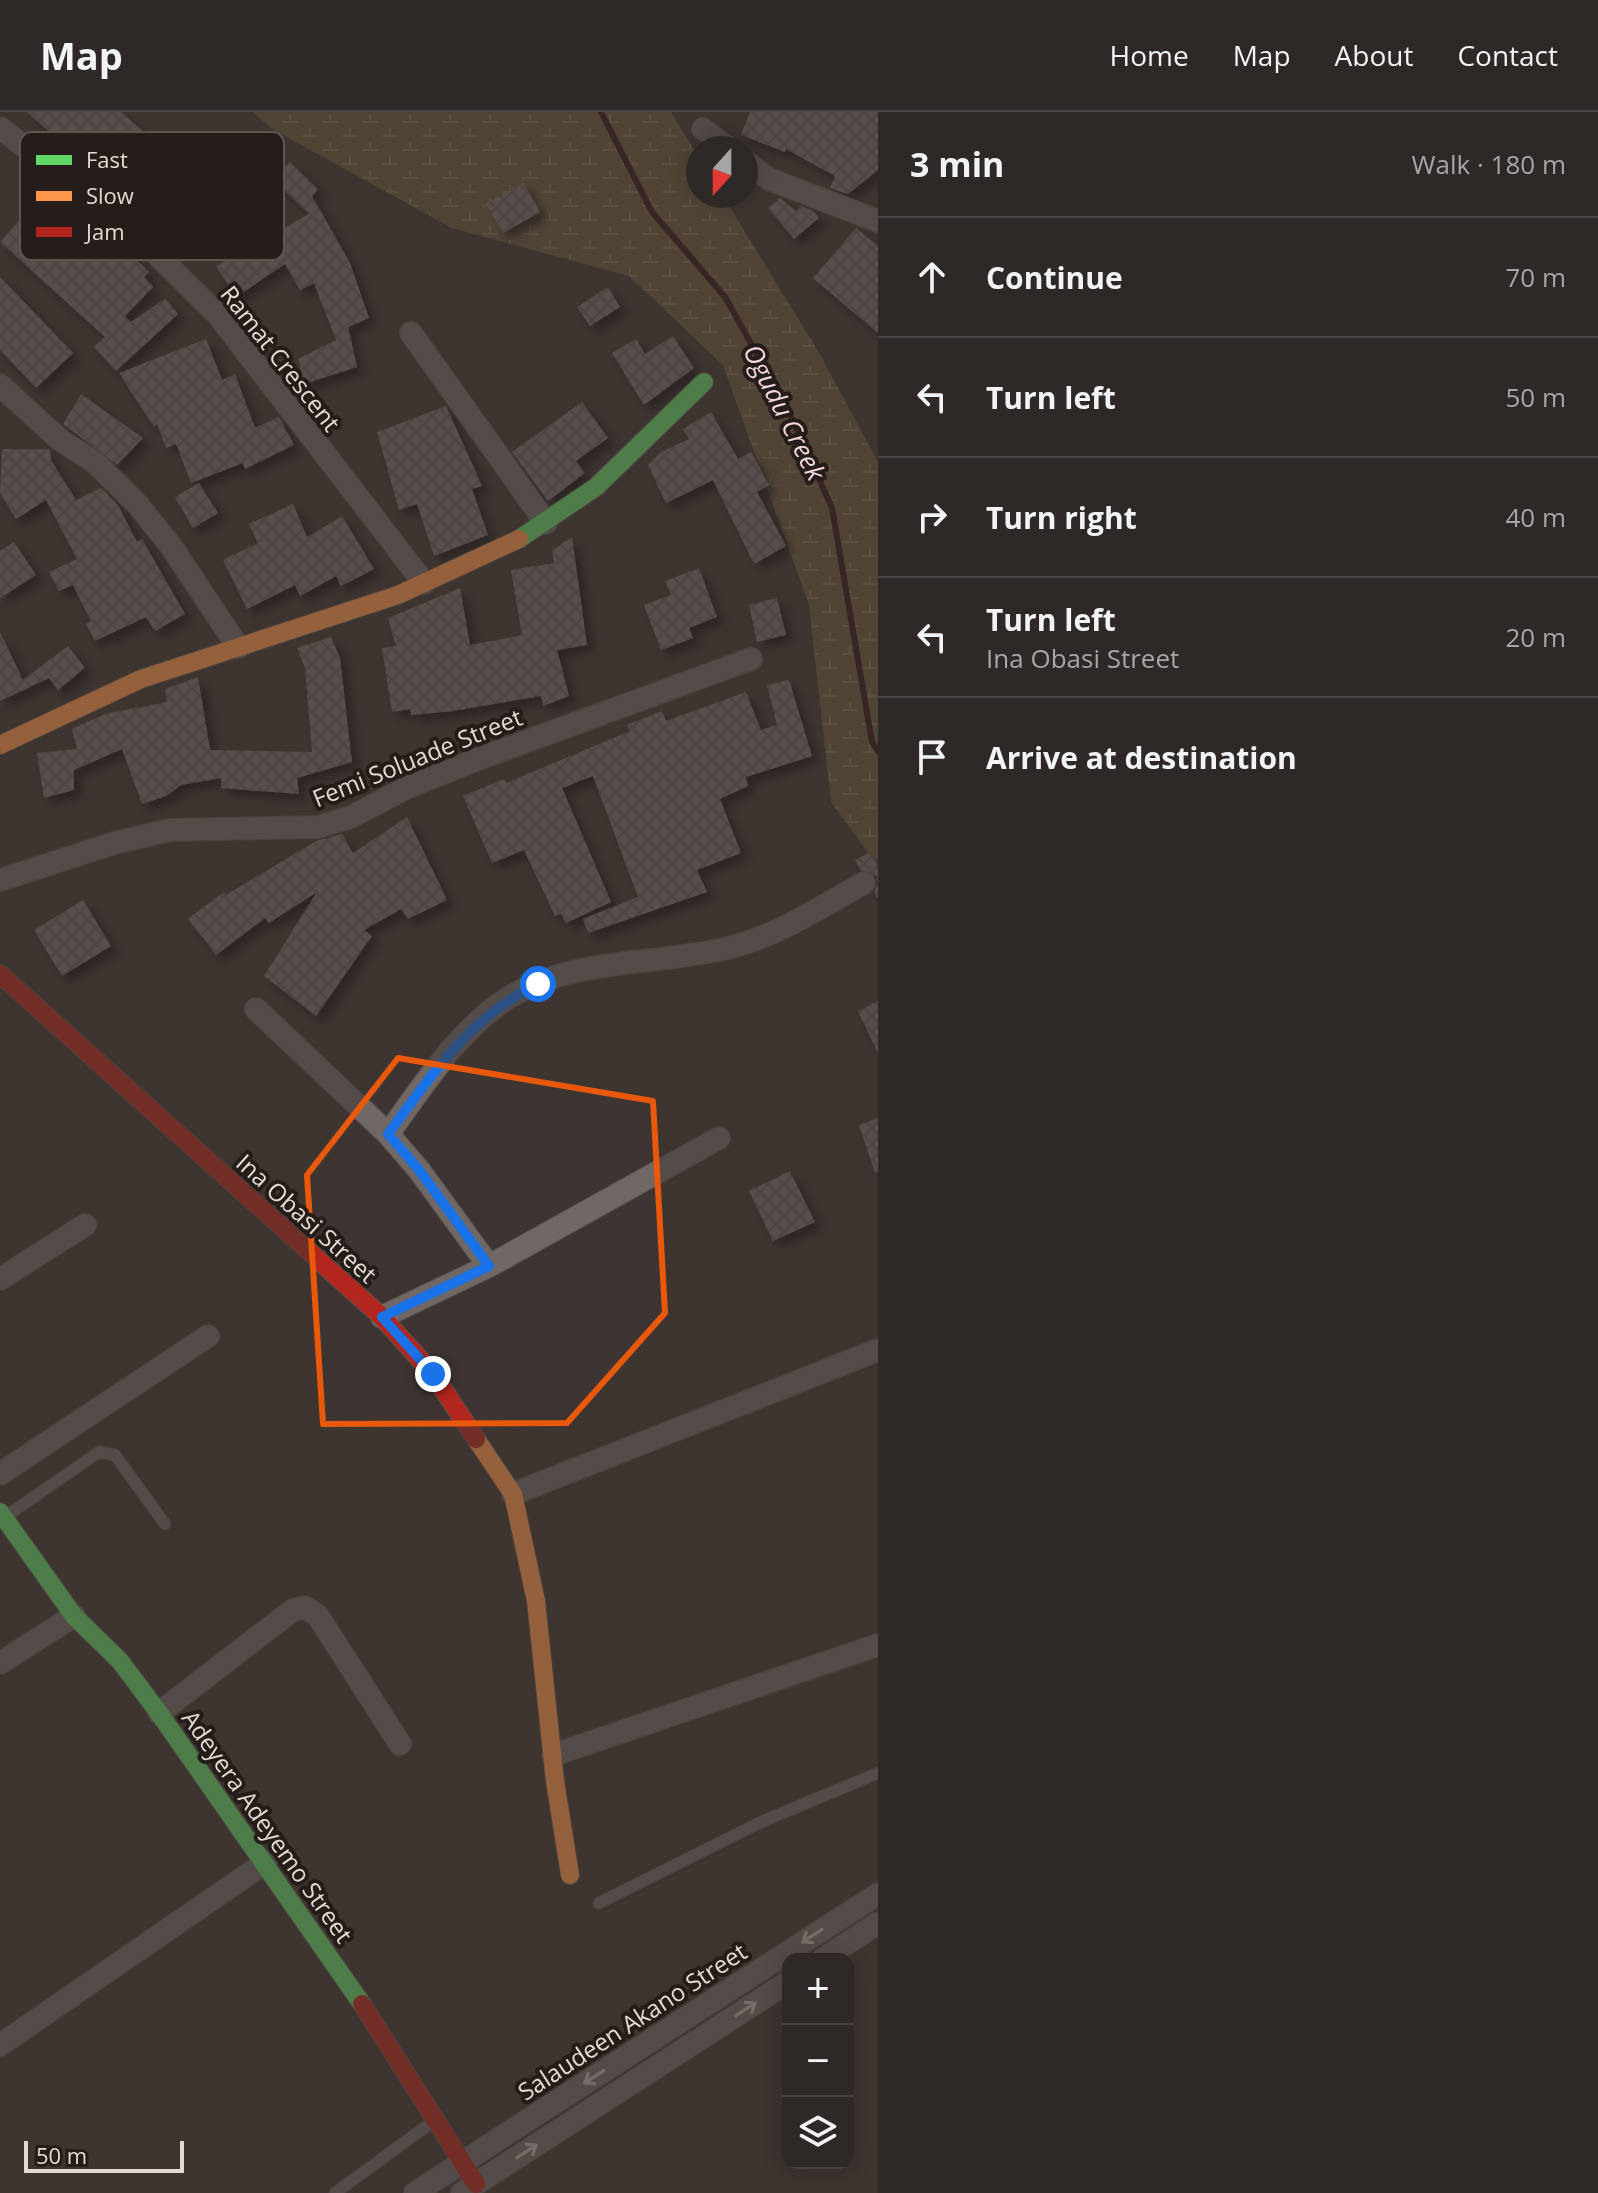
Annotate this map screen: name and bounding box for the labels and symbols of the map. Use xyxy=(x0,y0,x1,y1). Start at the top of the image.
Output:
legend xyxy=(20,132,284,260)
north arrow xyxy=(686,136,758,208)
text: Fast xyxy=(86,144,128,174)
text: Slow xyxy=(86,180,134,210)
text: Jam xyxy=(84,216,125,246)
street label: Ramat Crescent xyxy=(214,278,348,438)
water label: Ogudu Creek xyxy=(735,338,835,487)
street label: Femi Soluade Street xyxy=(307,700,527,814)
route start xyxy=(520,966,556,1002)
street label: Ina Obasi Street xyxy=(230,1146,384,1290)
route end xyxy=(415,1356,451,1392)
street label: Adeyera Adeyemo Street xyxy=(175,1703,361,1949)
one-way arrow xyxy=(802,1927,824,1944)
street label: Salaudeen Akano Street xyxy=(511,1935,753,2107)
one-way arrow xyxy=(734,2001,756,2017)
one-way arrow xyxy=(583,2069,606,2085)
scale bar xyxy=(24,2137,184,2173)
one-way arrow xyxy=(516,2142,538,2159)

